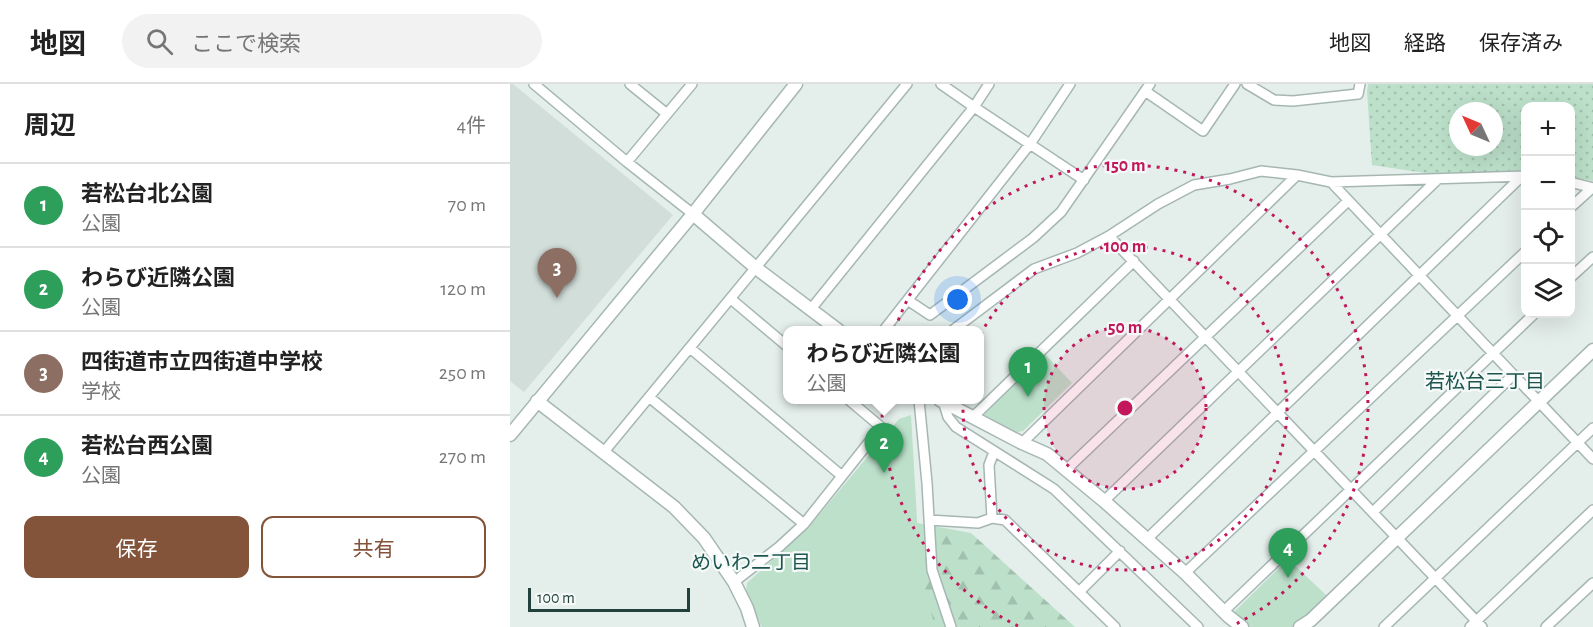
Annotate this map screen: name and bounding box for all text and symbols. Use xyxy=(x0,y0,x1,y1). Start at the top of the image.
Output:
search box xyxy=(122,14,542,68)
icon: search xyxy=(143,25,176,58)
text: 地図 xyxy=(30,31,86,59)
text: ここで検索 xyxy=(191,33,301,55)
text: 地図 xyxy=(1329,33,1371,54)
text: 経路 xyxy=(1404,33,1446,54)
text: 保存済み xyxy=(1479,33,1563,54)
north arrow xyxy=(1449,102,1503,156)
map controls xyxy=(1521,102,1575,318)
button: + xyxy=(1521,102,1575,156)
text: 周辺 xyxy=(24,113,76,139)
text: 4件 xyxy=(456,116,486,136)
button: − xyxy=(1521,156,1575,210)
text: 150 m xyxy=(1105,157,1145,175)
text: 若松台北公園 xyxy=(81,183,213,205)
text: 1 xyxy=(40,195,47,215)
text: 70 m xyxy=(448,195,486,215)
button: locate xyxy=(1521,210,1575,264)
text: 公園 xyxy=(81,214,121,234)
text: 100 m xyxy=(1104,238,1146,256)
pin: 3 xyxy=(538,248,576,298)
button: layers xyxy=(1521,264,1575,318)
text: わらび近隣公園 xyxy=(81,267,235,289)
text: 2 xyxy=(39,279,48,299)
text: 120 m xyxy=(440,279,486,299)
your location xyxy=(943,285,972,314)
text: 公園 xyxy=(81,298,121,318)
text: 50 m xyxy=(1108,319,1142,337)
popup xyxy=(783,326,984,404)
text: わらび近隣公園 xyxy=(806,343,961,365)
pin: 1 xyxy=(1008,348,1048,397)
text: 四街道市立四街道中学校 xyxy=(81,351,323,373)
text: 3 xyxy=(39,363,48,383)
text: 250 m xyxy=(439,363,486,383)
district label: 若松台三丁目 xyxy=(1425,371,1545,392)
text: 公園 xyxy=(806,374,846,394)
text: 学校 xyxy=(81,382,121,402)
centre of rings xyxy=(1115,398,1135,418)
pin: 2 xyxy=(864,424,904,473)
text: 若松台西公園 xyxy=(81,435,213,457)
text: 4 xyxy=(38,447,49,467)
text: 270 m xyxy=(439,447,486,467)
text: 公園 xyxy=(81,466,121,486)
button: 保存 xyxy=(24,516,249,578)
button: 共有 xyxy=(261,516,486,578)
pin: 4 xyxy=(1268,528,1308,578)
district label: めいわ二丁目 xyxy=(691,553,811,573)
scale bar xyxy=(528,585,690,612)
text: 100 m xyxy=(537,590,575,606)

